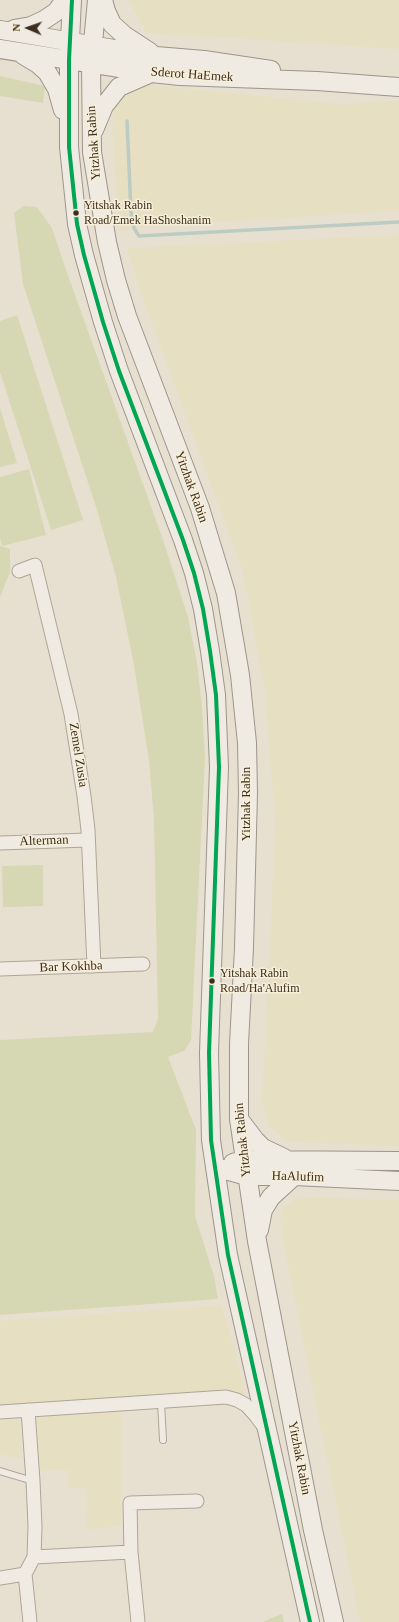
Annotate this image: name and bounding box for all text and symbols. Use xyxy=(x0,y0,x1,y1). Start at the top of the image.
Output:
north arrow xyxy=(8,8,48,48)
text: N xyxy=(10,23,22,32)
street label: Sderot HaEmek xyxy=(150,64,234,86)
street label: Yitzhak Rabin xyxy=(84,105,104,181)
place label: Yitshak Rabin Road/Emek HaShoshanim xyxy=(84,199,211,227)
marker: Yitshak Rabin Road/Emek HaShoshanim xyxy=(71,208,81,218)
street label: Yitzhak Rabin xyxy=(171,449,211,525)
street label: Zemel Zusia xyxy=(65,722,91,788)
street label: Yitzhak Rabin xyxy=(239,767,255,841)
street label: Alterman xyxy=(19,832,69,850)
street label: Bar Kokhba xyxy=(39,958,103,976)
place label: Yitshak Rabin Road/Ha'Alufim xyxy=(220,967,299,995)
marker: Yitshak Rabin Road/Ha'Alufim xyxy=(207,976,217,986)
street label: Yitzhak Rabin xyxy=(231,1102,255,1178)
street label: HaAlufim xyxy=(271,1168,325,1186)
street label: Yitzhak Rabin xyxy=(284,1420,314,1496)

